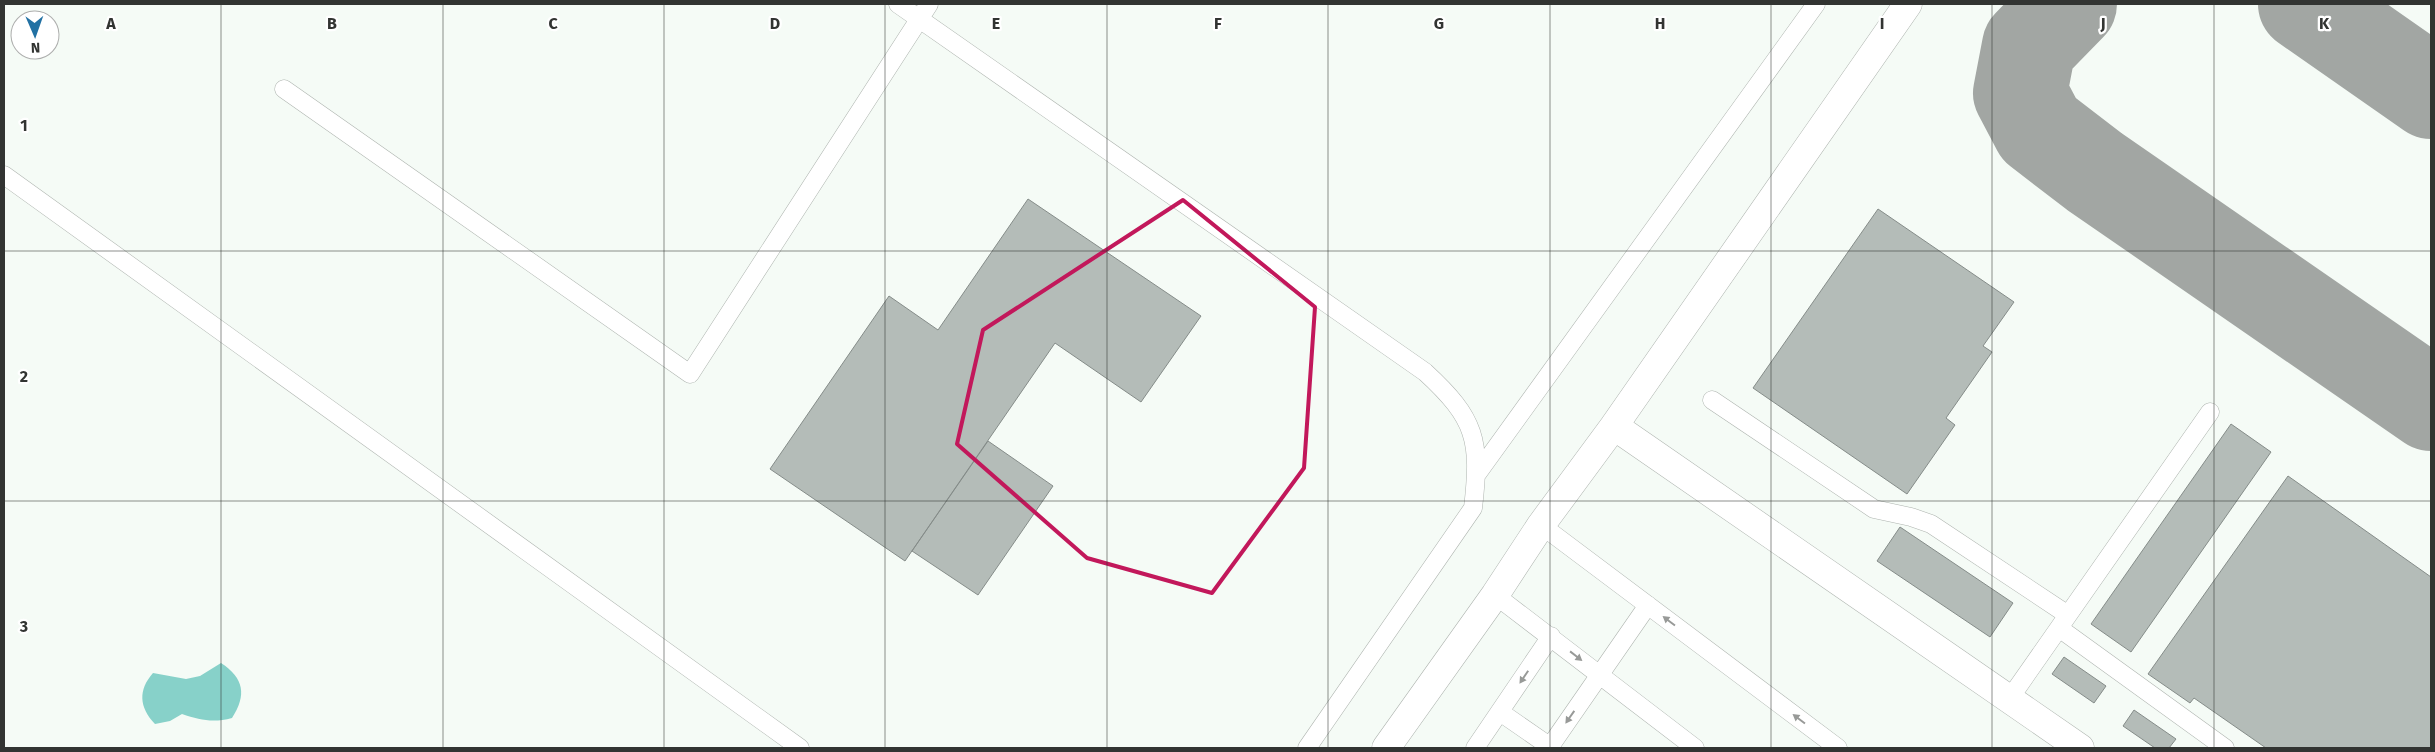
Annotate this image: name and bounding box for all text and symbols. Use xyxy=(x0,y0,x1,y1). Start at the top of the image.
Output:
north arrow xyxy=(10,10,60,60)
text: A xyxy=(105,14,116,33)
text: B xyxy=(327,14,337,33)
text: C xyxy=(548,14,558,33)
text: D xyxy=(770,14,780,33)
text: E xyxy=(992,14,1000,33)
text: F xyxy=(1214,14,1222,33)
text: G xyxy=(1434,14,1444,33)
text: H xyxy=(1655,14,1665,33)
text: I xyxy=(1880,14,1884,33)
text: J xyxy=(2099,14,2106,33)
text: K xyxy=(2319,14,2330,33)
text: N xyxy=(30,39,40,56)
text: 1 xyxy=(20,116,28,135)
text: 2 xyxy=(20,367,28,386)
one-way arrow xyxy=(1663,616,1676,627)
text: 3 xyxy=(19,617,28,636)
one-way arrow xyxy=(1569,651,1583,661)
one-way arrow xyxy=(1519,670,1528,683)
one-way arrow xyxy=(1565,710,1575,724)
one-way arrow xyxy=(1792,714,1806,724)

